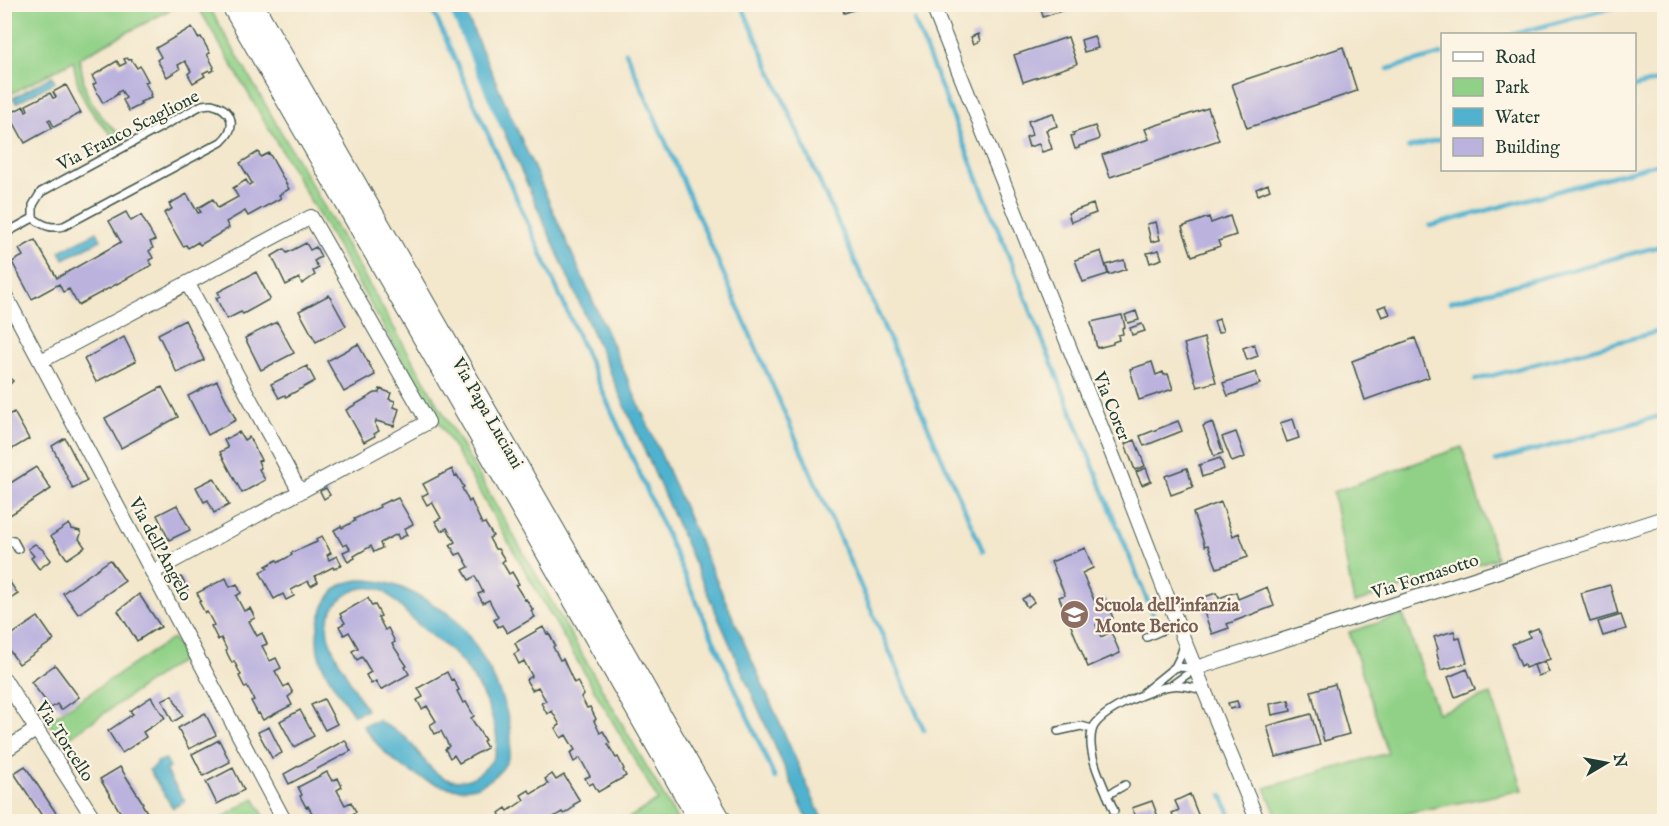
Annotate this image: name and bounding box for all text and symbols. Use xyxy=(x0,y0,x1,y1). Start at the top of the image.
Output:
legend xyxy=(1441,33,1636,171)
text: Road xyxy=(1495,47,1536,70)
text: Park xyxy=(1495,77,1530,100)
street label: Via Franco Scaglione xyxy=(53,86,204,178)
text: Water xyxy=(1495,107,1540,130)
text: Building xyxy=(1495,137,1560,160)
street label: Via Papa Luciani xyxy=(445,353,528,474)
street label: Via Corer xyxy=(1086,368,1135,445)
street label: Via dell'Angelo xyxy=(122,493,197,606)
street label: Via Fornasotto xyxy=(1368,549,1482,606)
place label: Scuola dell'infanzia Monte Berico xyxy=(1095,595,1241,639)
school or university icon: Scuola dell'infanzia Monte Berico xyxy=(1058,599,1090,631)
street label: Via Torcello xyxy=(29,696,98,787)
north arrow xyxy=(1576,733,1636,793)
text: N xyxy=(1608,751,1630,769)

